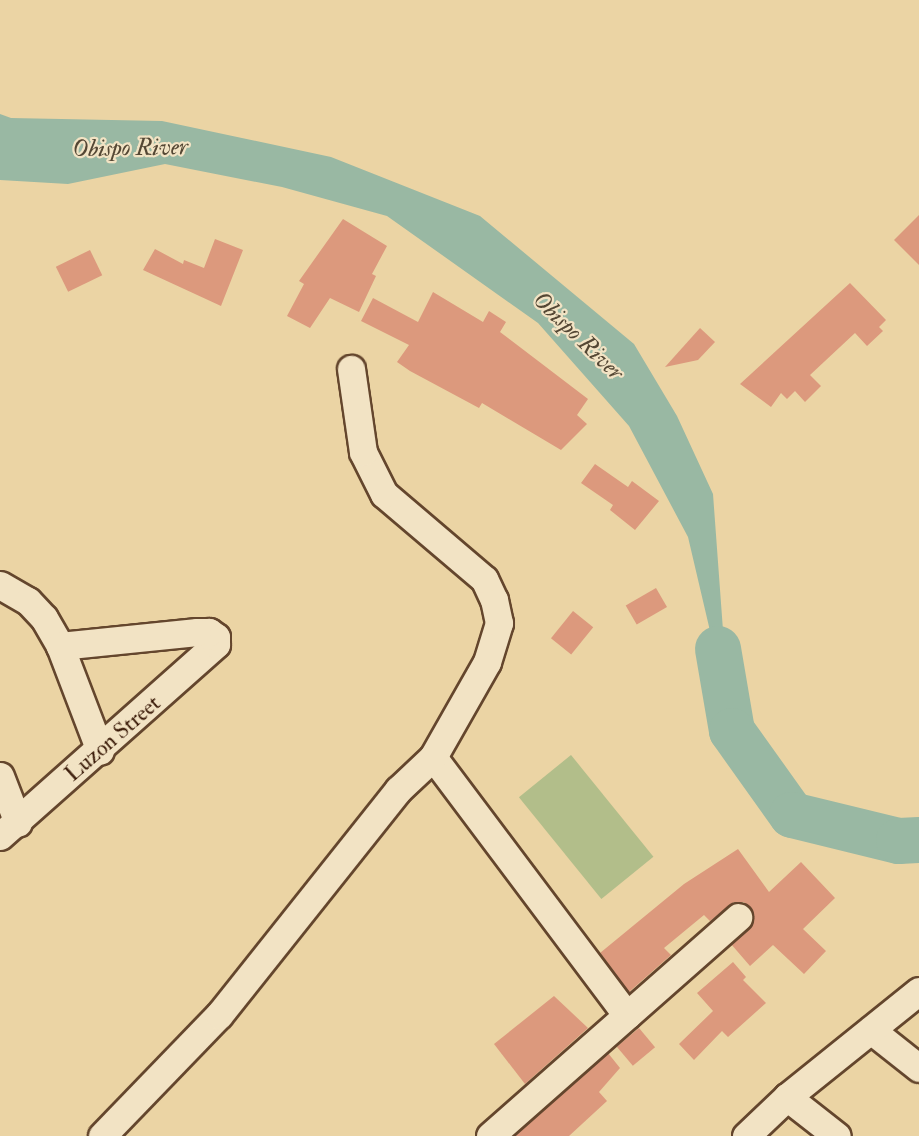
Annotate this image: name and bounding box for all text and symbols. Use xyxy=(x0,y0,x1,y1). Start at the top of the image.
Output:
water label: Obispo River xyxy=(72,133,188,163)
water label: Obispo River xyxy=(526,285,630,387)
street label: Luzon Street xyxy=(60,690,166,788)

